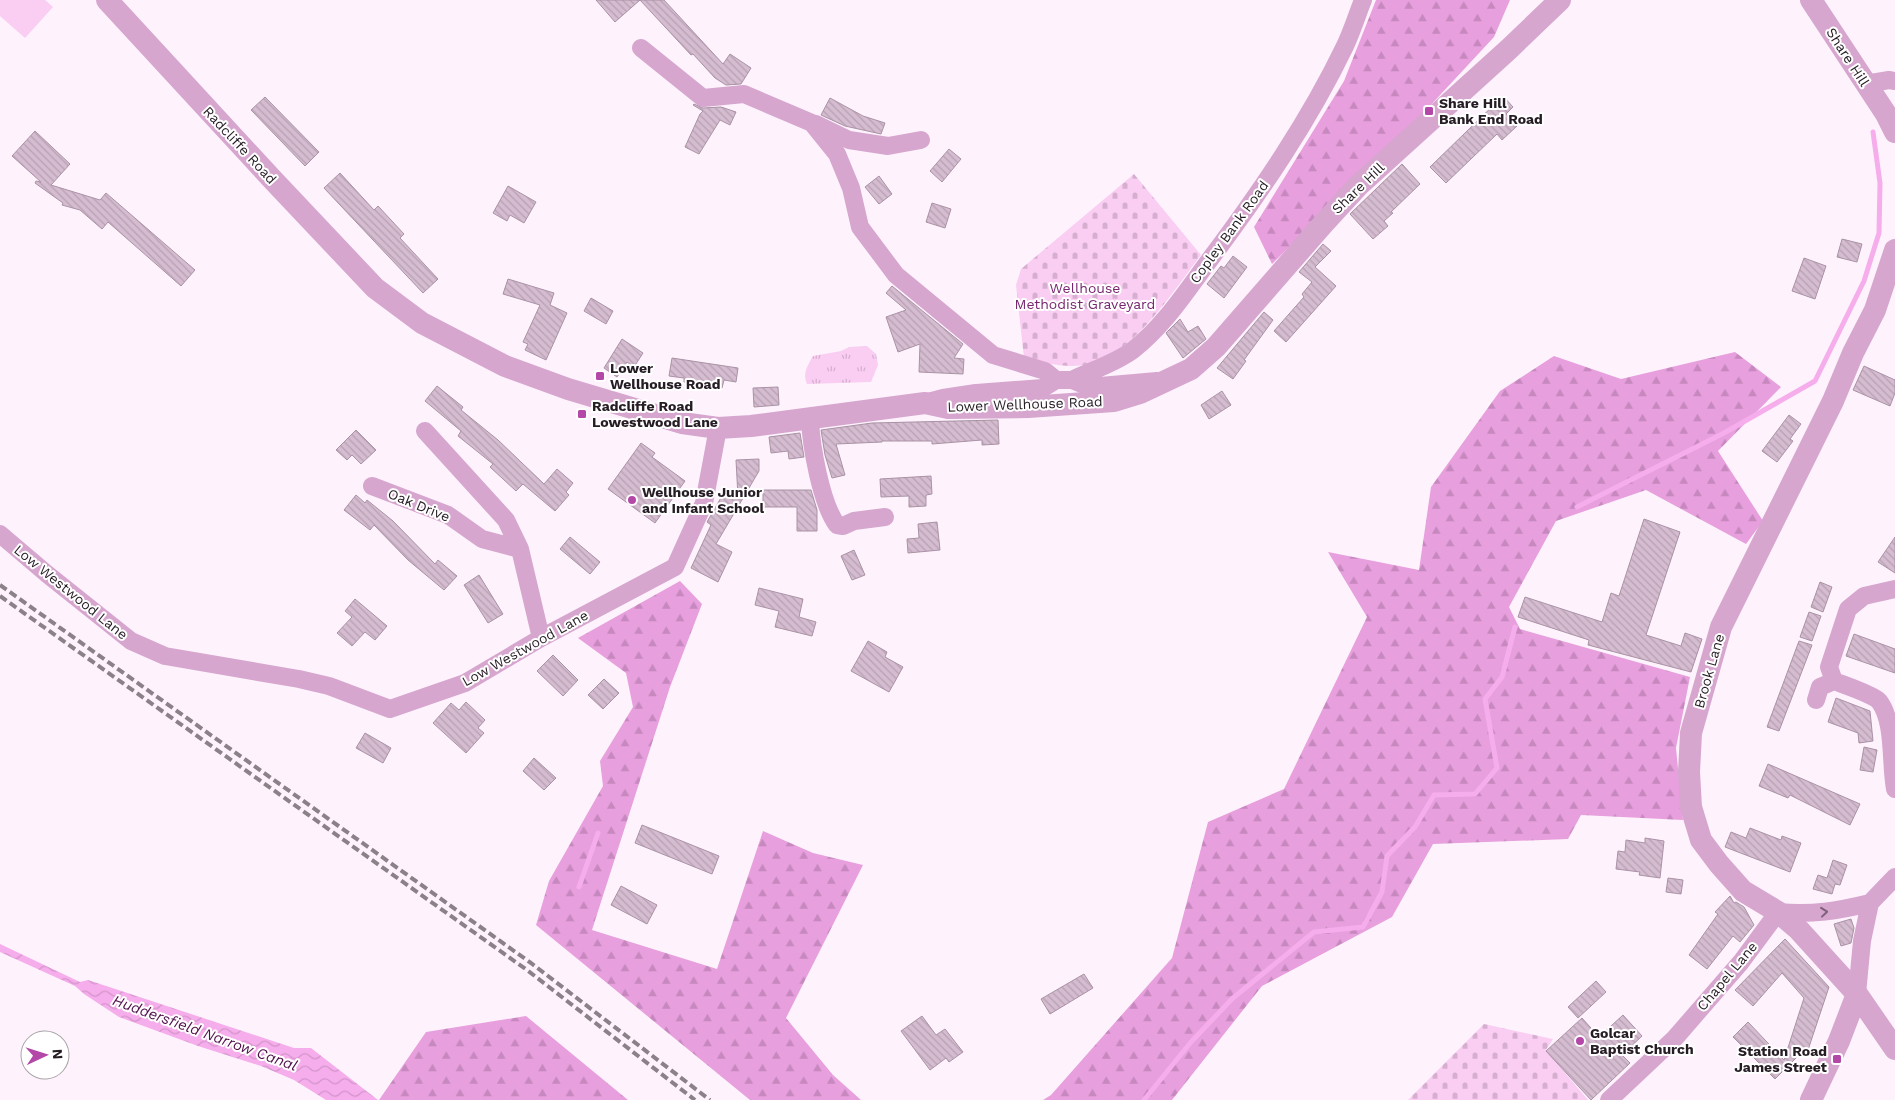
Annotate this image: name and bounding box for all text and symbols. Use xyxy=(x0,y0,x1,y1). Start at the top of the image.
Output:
street label: Share Hill xyxy=(1823,25,1873,90)
place label: Share Hill Bank End Road xyxy=(1439,95,1543,127)
street label: Radcliffe Road xyxy=(200,103,280,187)
marker: Share Hill Bank End Road xyxy=(1423,105,1435,117)
street label: Share Hill xyxy=(1329,159,1388,217)
street label: Copley Bank Road xyxy=(1186,178,1272,286)
park label: Wellhouse Methodist Graveyard xyxy=(1015,280,1155,312)
place label: Lower Wellhouse Road xyxy=(610,360,720,392)
marker: Lower Wellhouse Road xyxy=(594,370,606,382)
street label: Lower Wellhouse Road xyxy=(947,393,1103,415)
place label: Radcliffe Road Lowestwood Lane xyxy=(592,398,718,430)
marker: Radcliffe Road Lowestwood Lane xyxy=(576,408,588,420)
place label: Wellhouse Junior and Infant School xyxy=(642,484,765,516)
street label: Oak Drive xyxy=(386,485,452,525)
marker: Wellhouse Junior and Infant School xyxy=(626,494,638,506)
street label: Low Westwood Lane xyxy=(11,541,131,643)
street label: Low Westwood Lane xyxy=(459,607,591,689)
street label: Brook Lane xyxy=(1691,632,1727,710)
one-way arrow xyxy=(1821,907,1829,918)
street label: Chapel Lane xyxy=(1694,938,1760,1014)
water label: Huddersfield Narrow Canal xyxy=(110,991,300,1075)
place label: Golcar Baptist Church xyxy=(1590,1025,1694,1057)
north arrow xyxy=(20,1030,70,1080)
marker: Golcar Baptist Church xyxy=(1574,1035,1586,1047)
place label: Station Road James Street xyxy=(1734,1043,1827,1075)
text: N xyxy=(50,1048,66,1060)
marker: Station Road James Street xyxy=(1831,1053,1843,1065)

